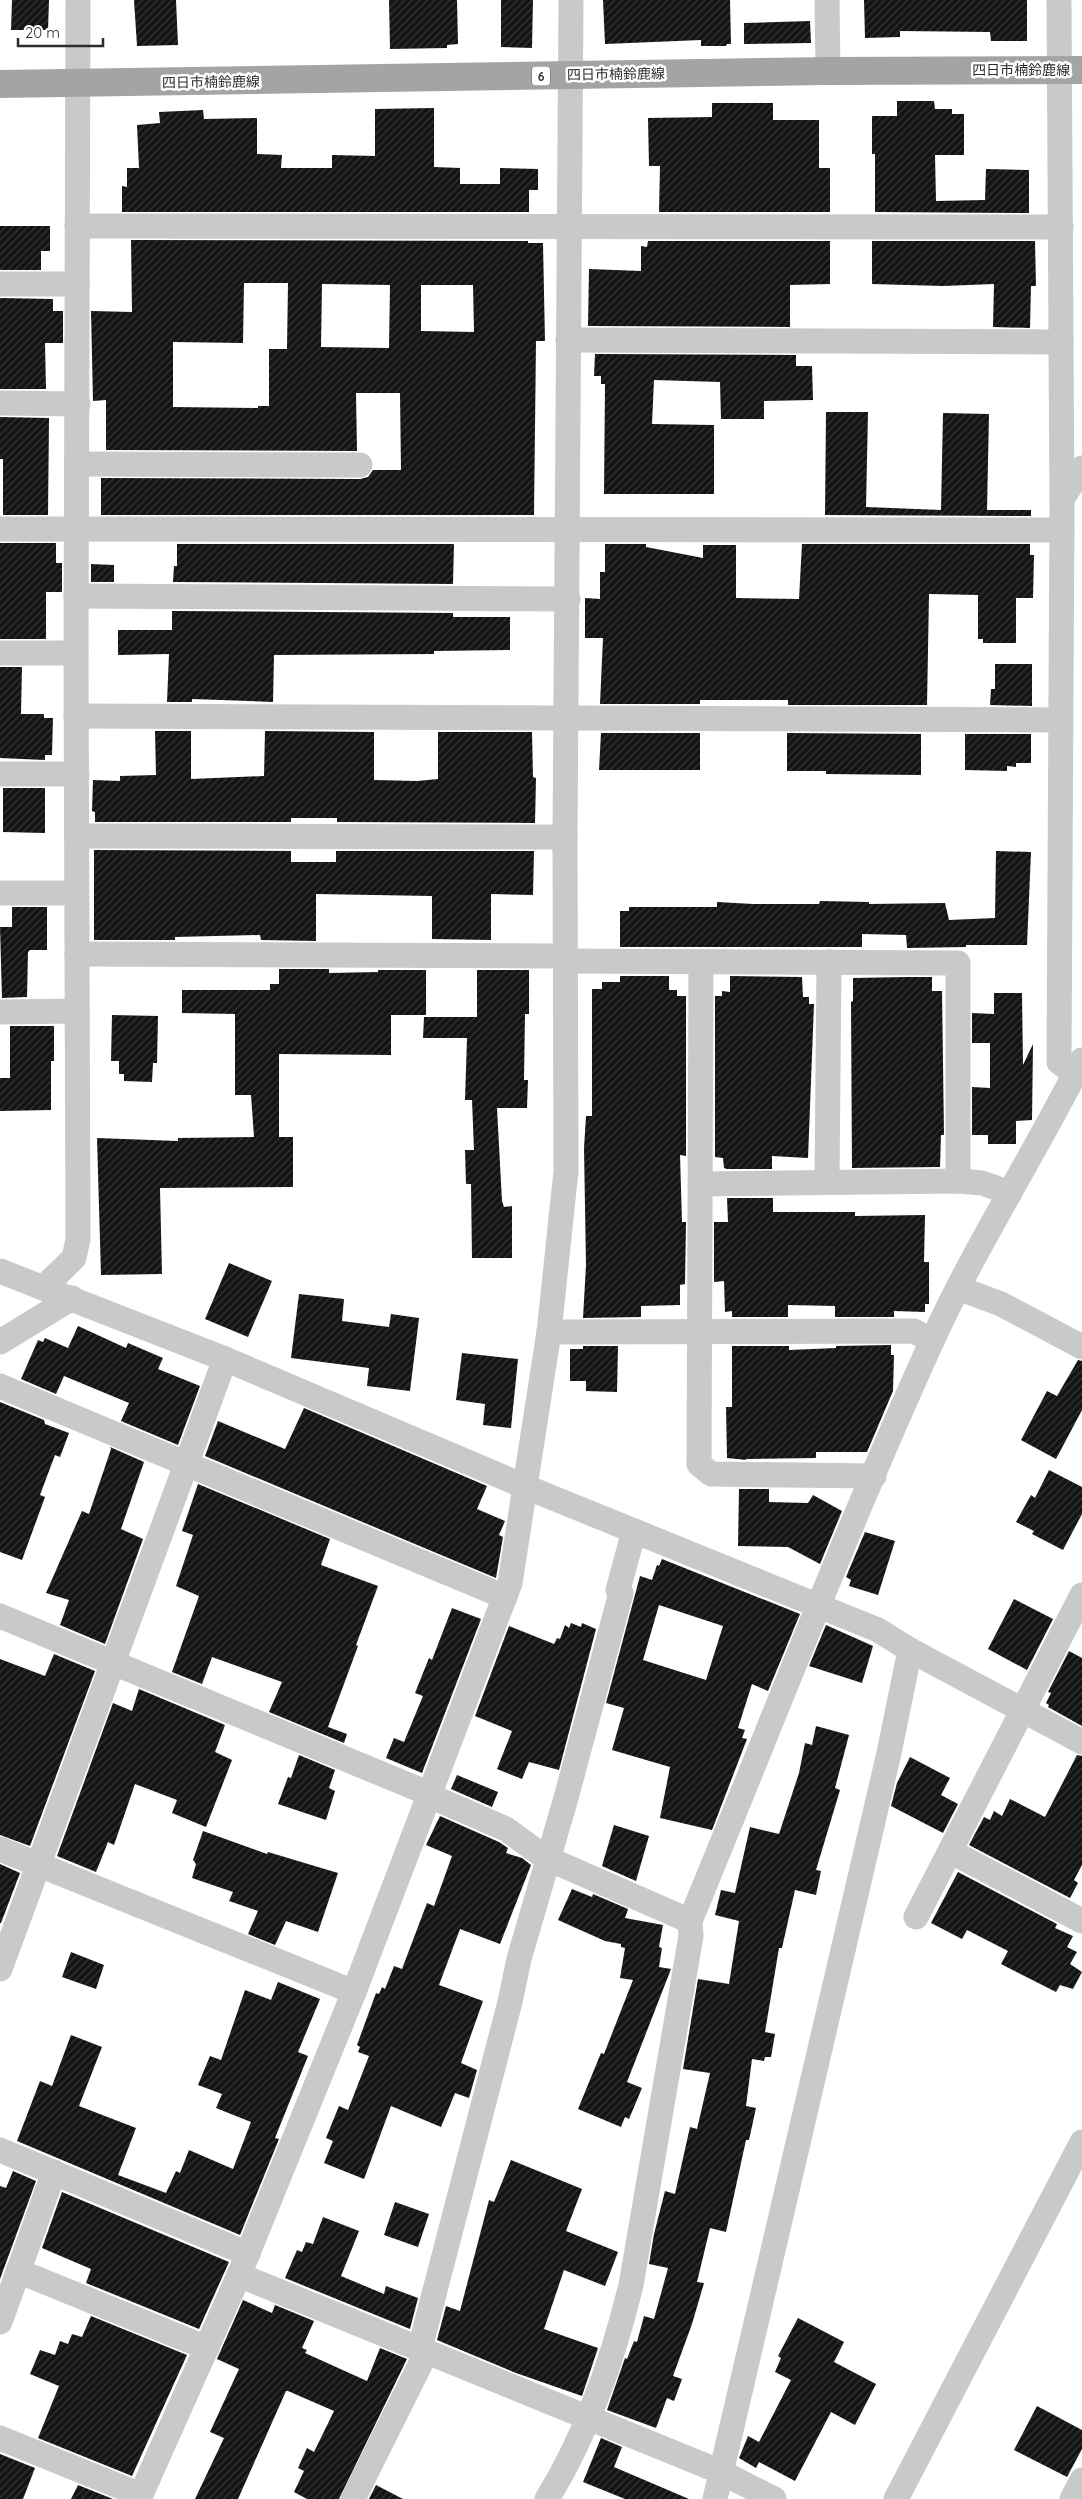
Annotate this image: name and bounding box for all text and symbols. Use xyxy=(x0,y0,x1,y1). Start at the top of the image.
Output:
scale bar xyxy=(18,15,102,47)
text: 20 m xyxy=(25,23,60,42)
street label: 四日市楠鈴鹿線 xyxy=(972,61,1070,79)
street label: 四日市楠鈴鹿線 xyxy=(567,64,665,84)
road number: 6 xyxy=(532,66,550,85)
street label: 四日市楠鈴鹿線 xyxy=(162,72,260,92)

